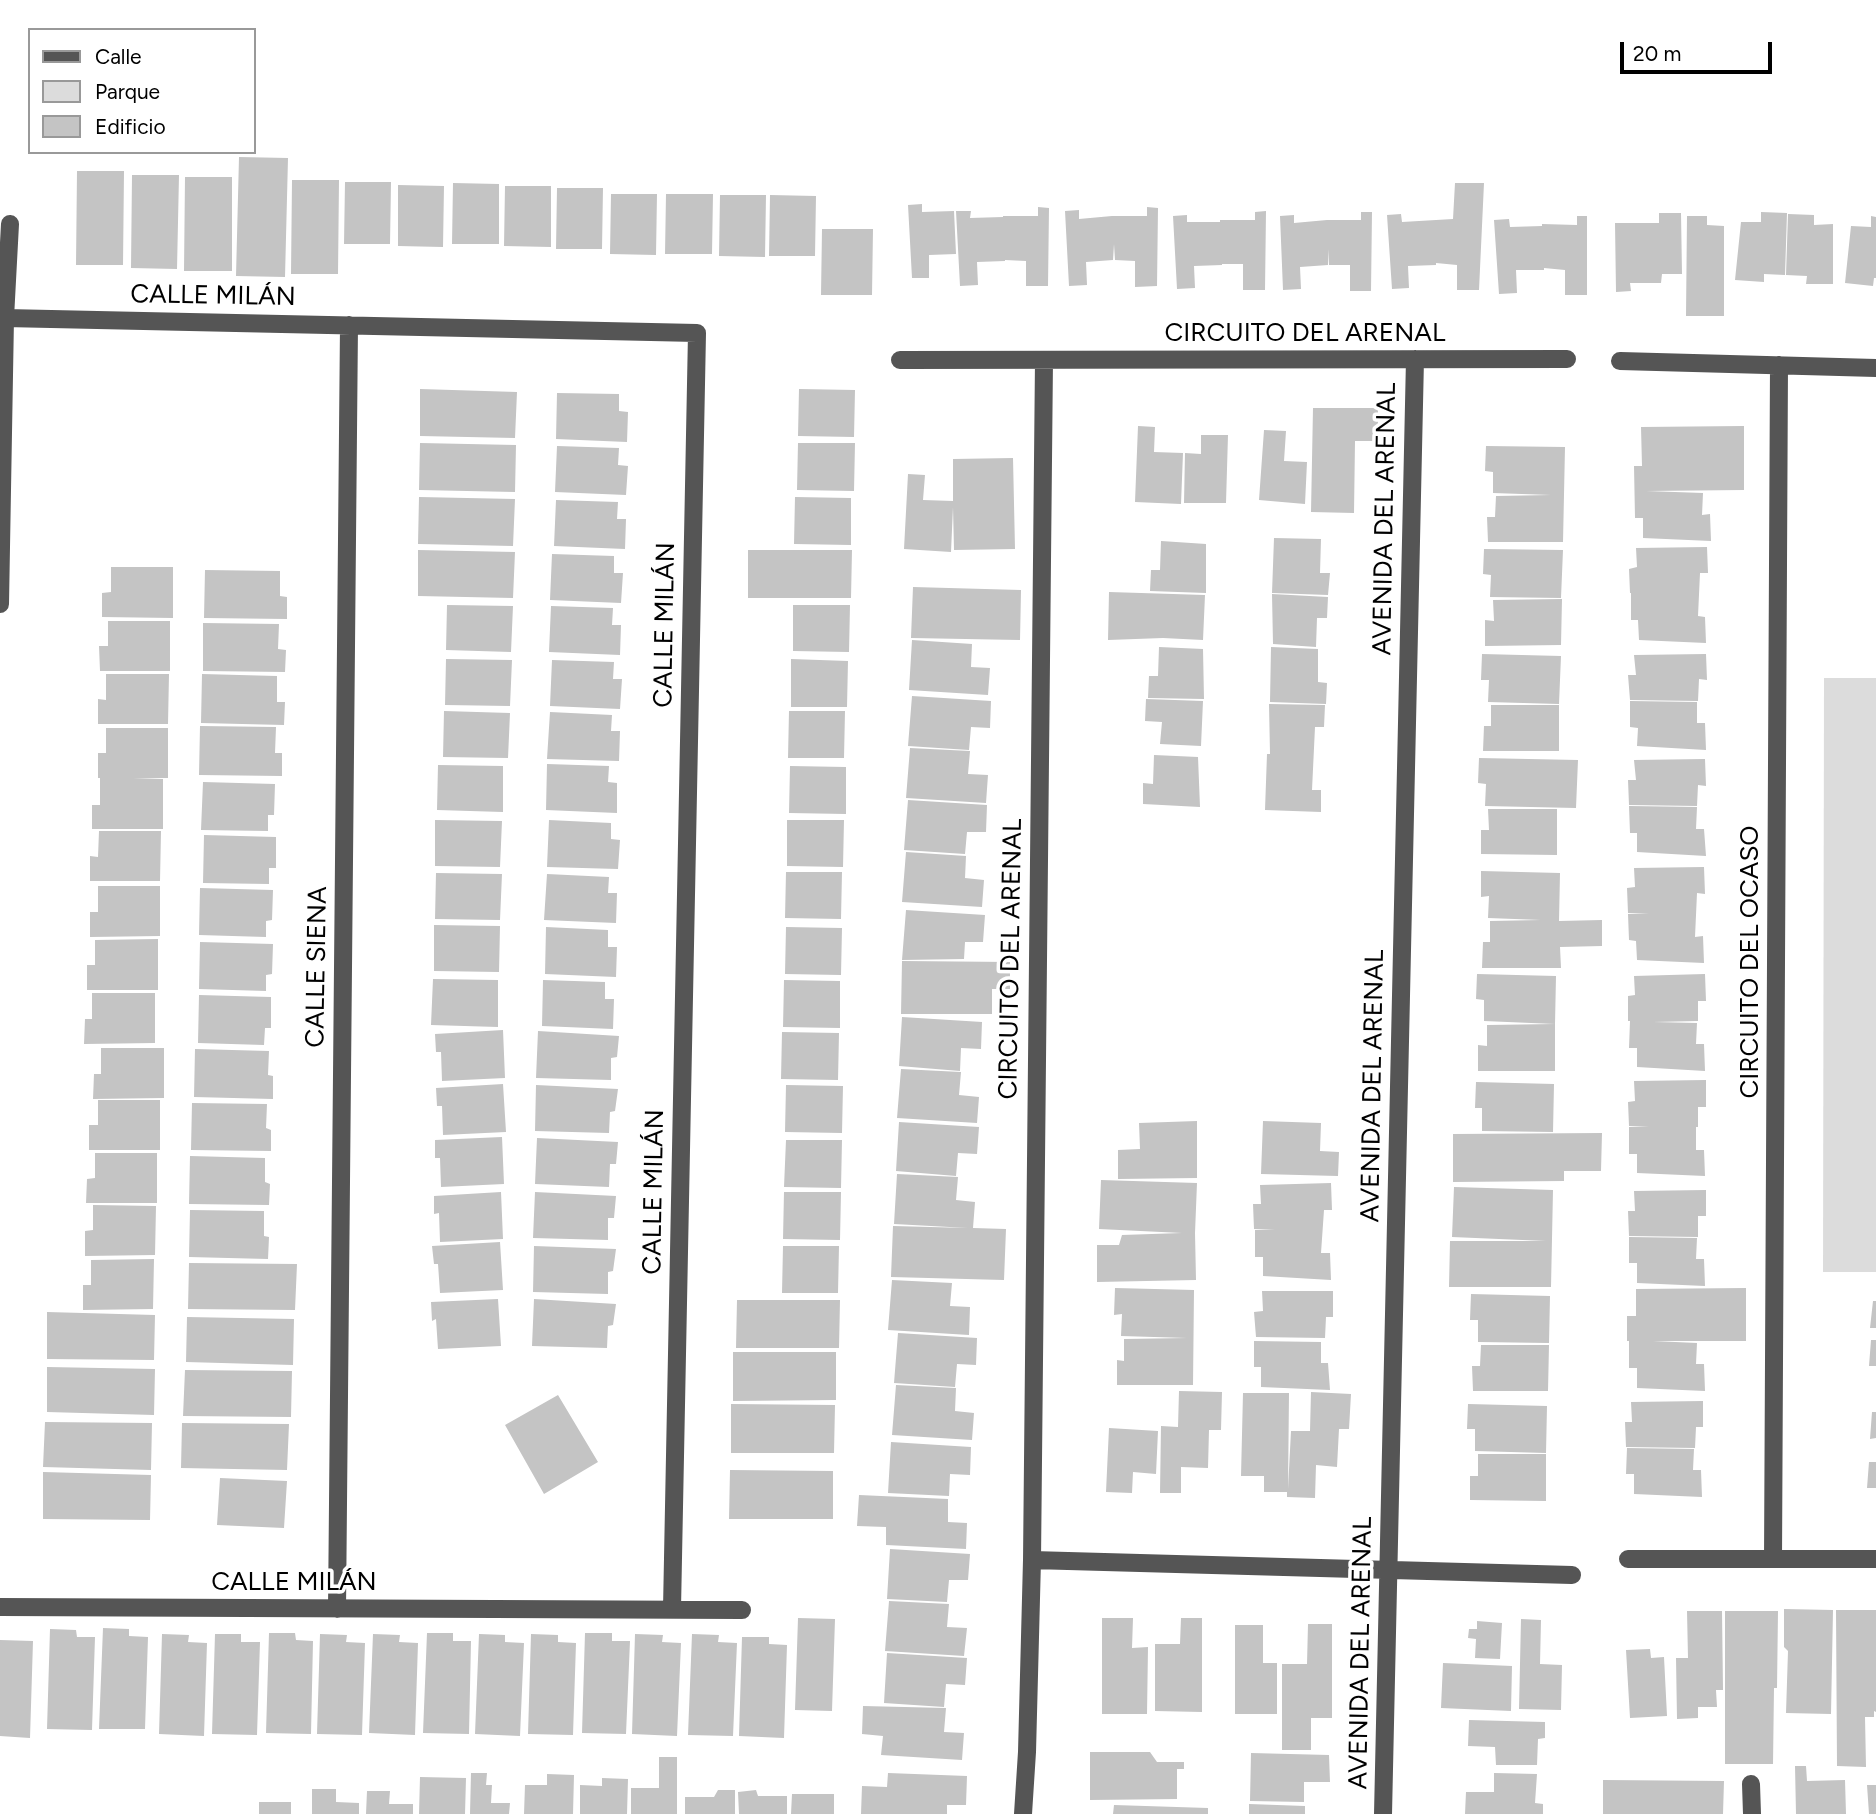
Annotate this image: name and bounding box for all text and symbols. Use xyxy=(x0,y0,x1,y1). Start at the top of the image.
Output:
legend xyxy=(28,28,256,154)
scale bar xyxy=(1624,28,1776,72)
text: 20 m xyxy=(1633,41,1681,66)
text: Calle xyxy=(95,44,142,69)
text: Parque xyxy=(95,79,160,104)
text: Edificio xyxy=(95,114,166,139)
street label: CALLE MILÁN xyxy=(130,279,296,313)
street label: CIRCUITO DEL ARENAL xyxy=(1165,317,1445,349)
street label: AVENIDA DEL ARENAL xyxy=(1367,382,1403,656)
street label: CALLE MILÁN xyxy=(648,542,682,708)
street label: CIRCUITO DEL ARENAL xyxy=(993,818,1029,1100)
street label: CIRCUITO DEL OCASO xyxy=(1734,825,1766,1099)
street label: CALLE SIENA xyxy=(300,886,334,1048)
street label: AVENIDA DEL ARENAL xyxy=(1355,949,1391,1223)
street label: CALLE MILÁN xyxy=(637,1109,671,1275)
street label: AVENIDA DEL ARENAL xyxy=(1343,1516,1379,1790)
street label: CALLE MILÁN xyxy=(211,1566,377,1598)

